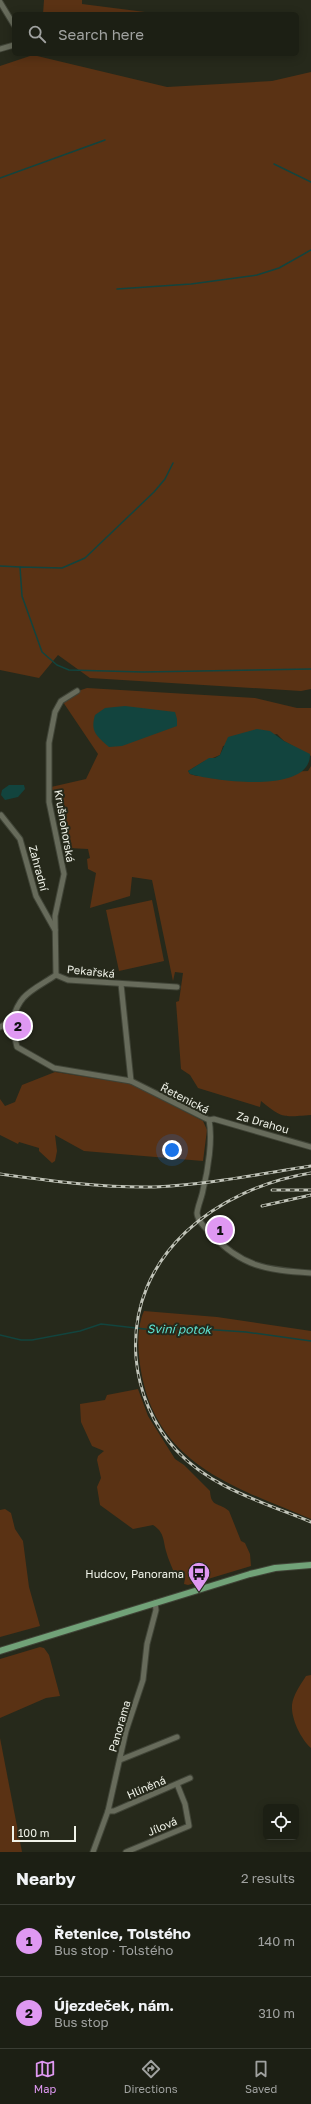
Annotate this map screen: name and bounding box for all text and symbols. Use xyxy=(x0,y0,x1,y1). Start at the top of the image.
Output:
search box xyxy=(12,12,299,56)
icon: search xyxy=(26,23,48,45)
text: Search here xyxy=(58,25,144,43)
street label: Krušnohorská xyxy=(52,789,78,863)
street label: Zahradní xyxy=(27,844,52,893)
street label: Pekařská xyxy=(66,962,116,980)
pin: 2 xyxy=(5,1011,31,1041)
street label: Řetenická xyxy=(159,1080,211,1116)
street label: Za Drahou xyxy=(235,1108,291,1136)
your location xyxy=(162,1140,182,1160)
pin: 1 xyxy=(207,1215,233,1245)
water label: Sviní potok xyxy=(147,1321,213,1337)
bus stop icon: Hudcov, Panorama xyxy=(186,1560,212,1593)
place label: Hudcov, Panorama xyxy=(85,1567,184,1580)
street label: Panorama xyxy=(105,1699,133,1753)
street label: Hliněná xyxy=(125,1773,167,1801)
map controls xyxy=(263,1804,299,1840)
button: locate xyxy=(263,1804,299,1840)
street label: Jílová xyxy=(145,1814,179,1838)
scale bar xyxy=(12,1824,76,1843)
text: 100 m xyxy=(18,1826,49,1839)
text: Nearby xyxy=(16,1868,76,1889)
text: 2 results xyxy=(241,1870,295,1886)
text: Řetenice, Tolstého xyxy=(54,1924,191,1942)
text: 1 xyxy=(26,1933,32,1949)
text: 140 m xyxy=(258,1933,295,1949)
text: Bus stop · Tolstého xyxy=(54,1942,173,1958)
text: Újezdeček, nám. xyxy=(54,1996,174,2014)
text: 2 xyxy=(25,2005,33,2021)
text: 310 m xyxy=(258,2005,295,2021)
text: Bus stop xyxy=(54,2014,109,2030)
tab: Map xyxy=(34,2058,56,2095)
tab: Directions xyxy=(124,2058,178,2095)
tab: Saved xyxy=(245,2058,277,2095)

